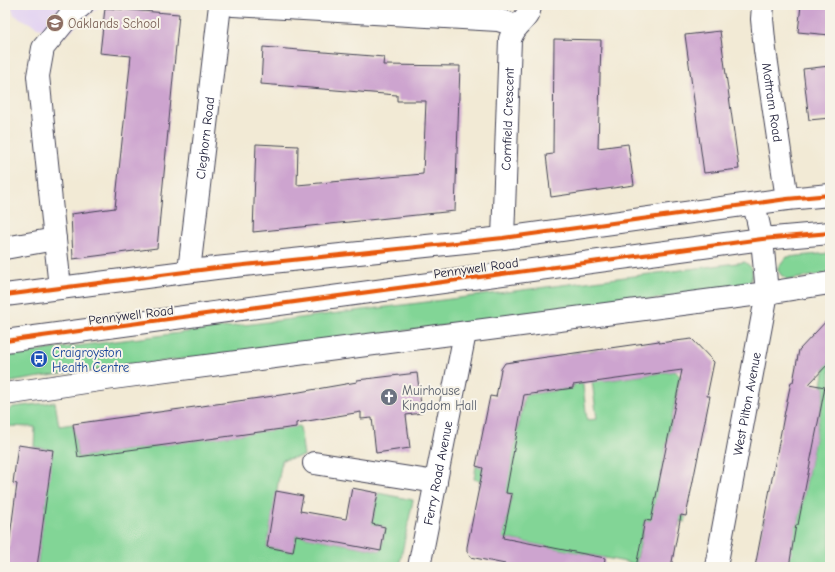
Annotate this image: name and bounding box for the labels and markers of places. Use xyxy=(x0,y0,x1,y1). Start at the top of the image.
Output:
school or university icon: Oaklands School xyxy=(45,13,65,33)
place label: Oaklands School xyxy=(68,16,160,31)
place label: Craigroyston Health Centre xyxy=(52,345,130,375)
bus stop icon: Craigroyston Health Centre xyxy=(29,349,49,369)
place label: Muirhouse Kingdom Hall xyxy=(402,383,477,413)
church icon: Muirhouse Kingdom Hall xyxy=(379,387,399,407)

